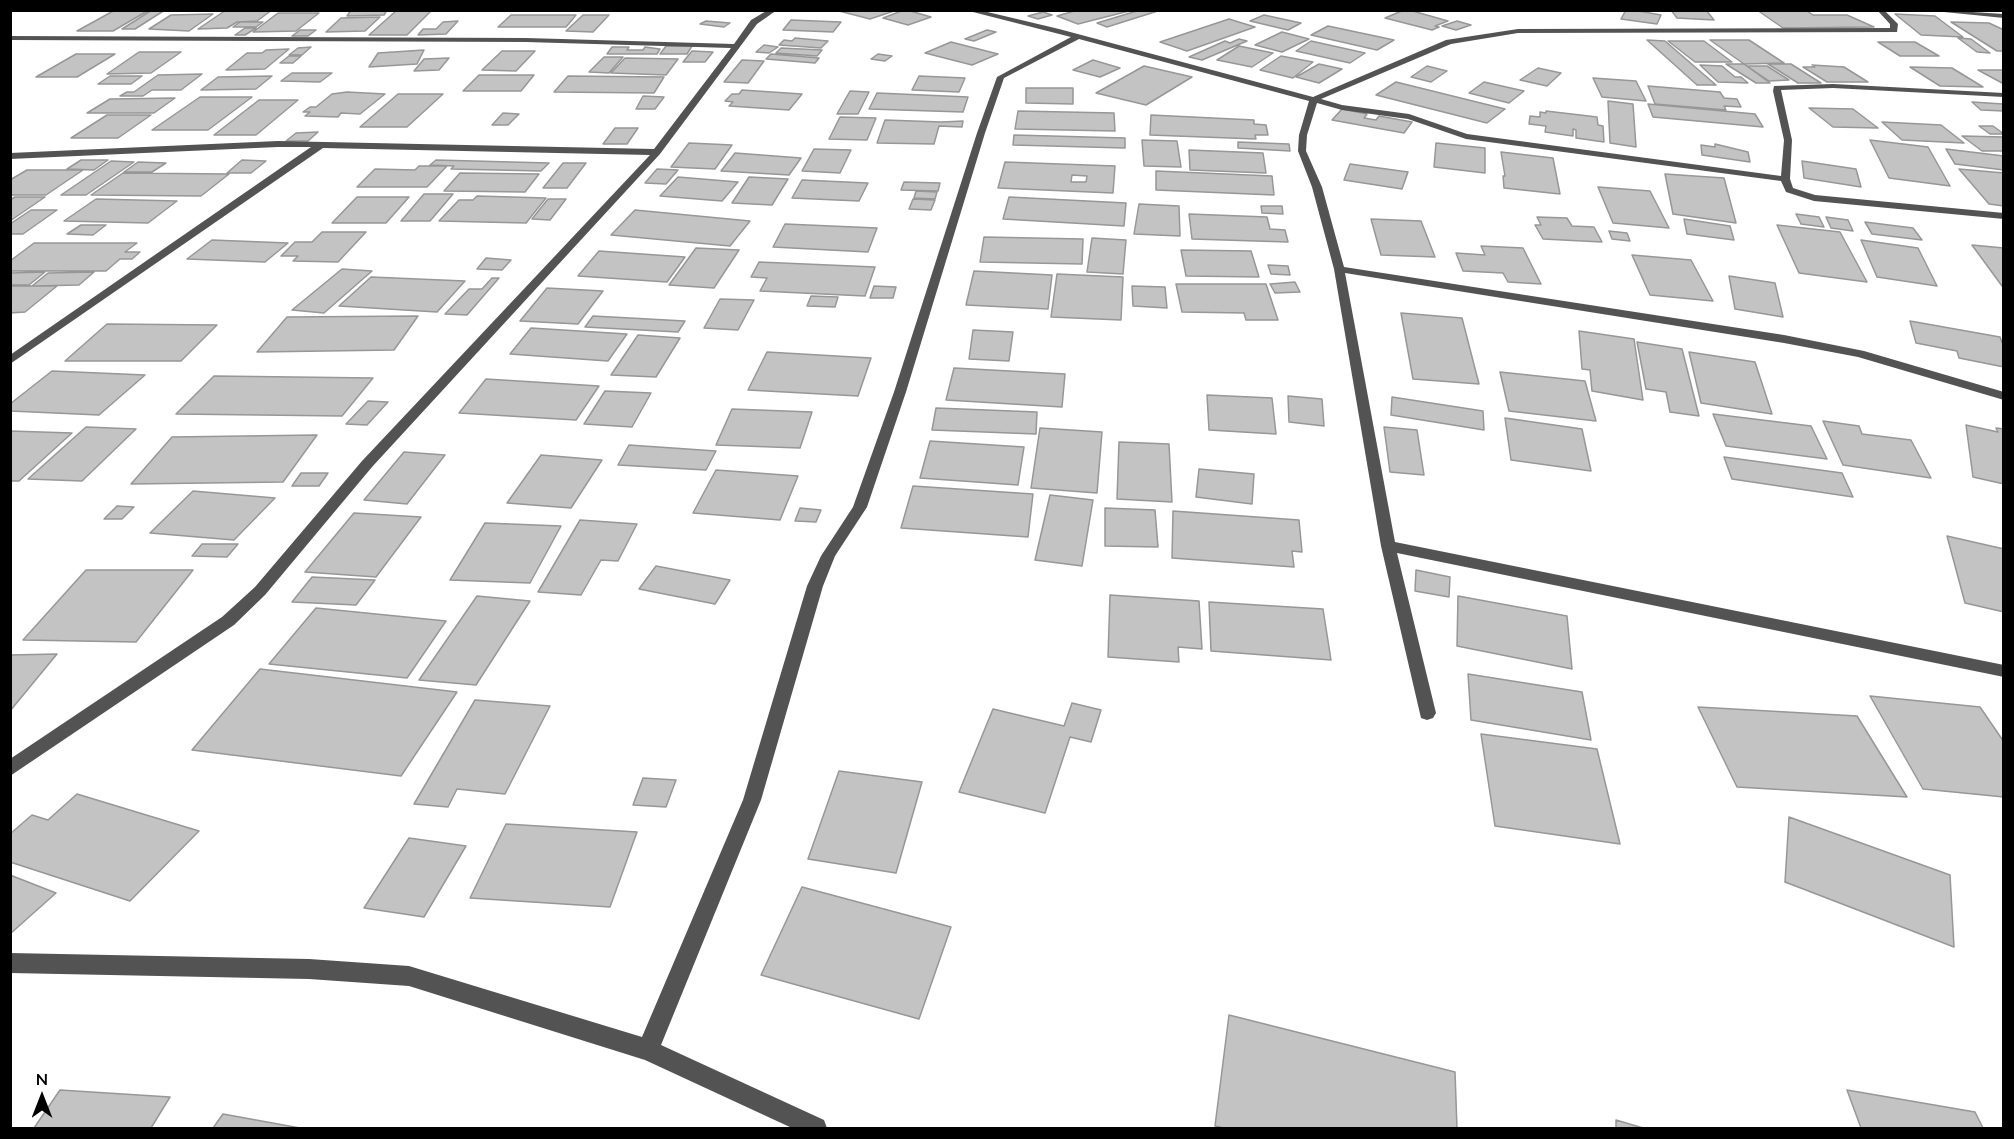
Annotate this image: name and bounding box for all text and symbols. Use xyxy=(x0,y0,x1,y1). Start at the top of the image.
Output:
north arrow xyxy=(12,1067,72,1127)
text: N xyxy=(36,1069,48,1088)

